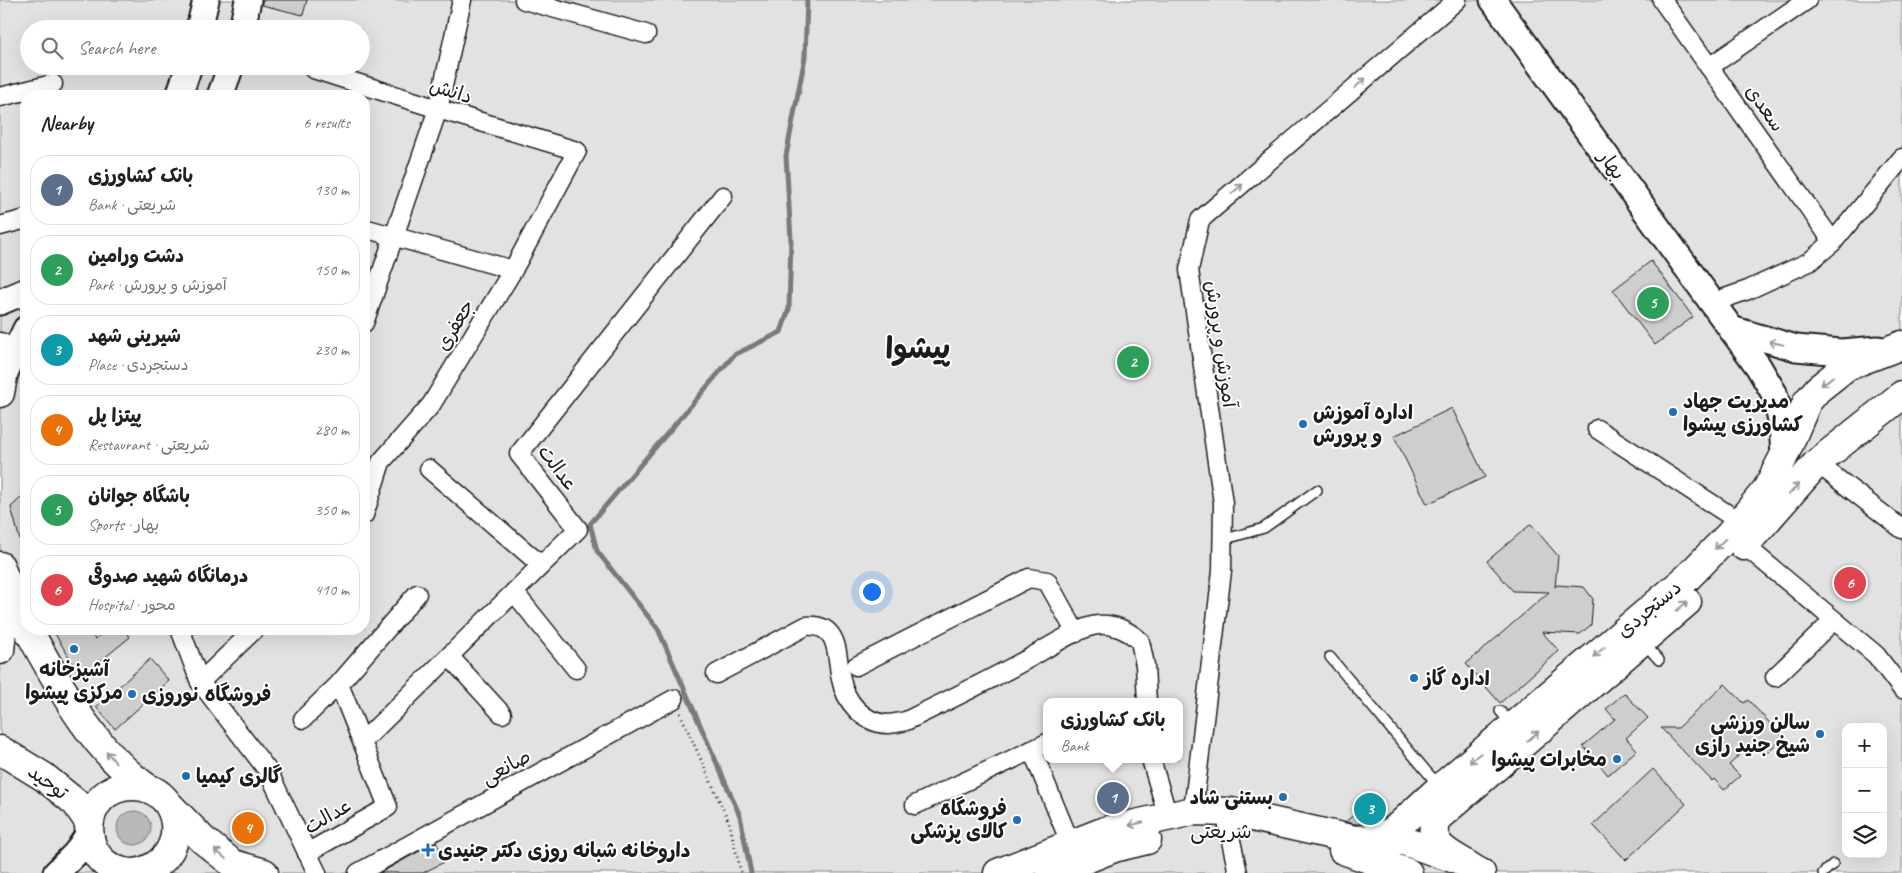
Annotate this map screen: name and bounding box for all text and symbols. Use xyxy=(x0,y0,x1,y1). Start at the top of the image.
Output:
search box xyxy=(20,20,370,75)
icon: search xyxy=(38,34,66,62)
text: Search here xyxy=(78,36,155,60)
street label: دانش xyxy=(427,73,475,109)
one-way arrow xyxy=(1354,77,1367,89)
street label: سعدی xyxy=(1740,79,1790,137)
text: Nearby xyxy=(40,110,93,136)
text: 6 results xyxy=(303,113,350,133)
street label: بهار xyxy=(1592,144,1631,185)
text: بانک کشاورزی xyxy=(88,164,193,188)
text: 1 xyxy=(53,180,61,200)
text: 130 m xyxy=(315,180,349,200)
one-way arrow xyxy=(1230,183,1243,194)
text: Bank · شریعتی xyxy=(88,195,176,215)
text: دشت ورامین xyxy=(88,244,184,268)
text: 2 xyxy=(53,260,61,280)
text: 150 m xyxy=(315,260,349,280)
text: Park · آموزش و پرورش xyxy=(88,275,227,295)
street label: آموزش و پرورش xyxy=(1200,279,1242,410)
pin: 5 xyxy=(1637,284,1669,322)
street label: جعفری xyxy=(430,295,480,355)
text: شیرینی شهد xyxy=(88,324,181,348)
district label: پیشوا xyxy=(885,329,951,367)
one-way arrow xyxy=(1769,338,1785,347)
text: 3 xyxy=(53,340,61,360)
text: 230 m xyxy=(315,340,349,360)
pin: 2 xyxy=(1117,343,1149,381)
text: Place · دستجردی xyxy=(88,355,188,375)
one-way arrow xyxy=(1821,376,1834,387)
place label: مدیریت جهاد کشاورزی پیشوا xyxy=(1683,389,1803,437)
place label: اداره آموزش و پرورش xyxy=(1313,400,1413,448)
text: پیتزا پل xyxy=(88,404,141,428)
marker: مدیریت جهاد کشاورزی پیشوا xyxy=(1667,406,1679,418)
marker: اداره آموزش و پرورش xyxy=(1297,418,1309,430)
text: 4 xyxy=(53,420,61,440)
text: 280 m xyxy=(315,420,349,440)
text: Restaurant · شریعتی xyxy=(88,435,210,455)
street label: عدالت xyxy=(533,440,583,496)
one-way arrow xyxy=(1788,482,1800,495)
text: باشگاه جوانان xyxy=(88,484,190,508)
text: 5 xyxy=(54,500,60,520)
text: 350 m xyxy=(315,500,349,520)
text: Sports · بهار xyxy=(88,515,159,535)
one-way arrow xyxy=(1714,538,1726,550)
text: درمانگاه شهید صدوقی xyxy=(88,564,248,588)
pin: 6 xyxy=(1834,564,1866,602)
street label: دستجردی xyxy=(1611,575,1687,643)
your location xyxy=(859,579,885,605)
text: 6 xyxy=(53,580,61,600)
text: 410 m xyxy=(315,580,349,600)
text: Hospital · محور xyxy=(88,595,176,615)
one-way arrow xyxy=(1675,601,1688,612)
marker: آشپزخانه مرکزی پیشوا xyxy=(68,643,80,655)
one-way arrow xyxy=(1592,646,1605,658)
place label: آشپزخانه مرکزی پیشوا xyxy=(25,657,123,705)
place label: اداره گاز xyxy=(1422,666,1490,691)
marker: اداره گاز xyxy=(1408,672,1420,684)
place label: فروشگاه نوروزی xyxy=(142,682,271,707)
marker: فروشگاه نوروزی xyxy=(126,688,138,700)
popup xyxy=(1043,698,1183,763)
text: بانک کشاورزی xyxy=(1060,708,1166,732)
place label: سالن ورزشی شیخ جنید رازی xyxy=(1695,710,1810,758)
map controls xyxy=(1842,723,1887,858)
button: + xyxy=(1842,723,1887,768)
marker: سالن ورزشی شیخ جنید رازی xyxy=(1814,728,1826,740)
one-way arrow xyxy=(1526,730,1539,741)
text: Bank xyxy=(1060,736,1089,756)
street label: صانعی xyxy=(477,743,535,791)
place label: مخابرات پیشوا xyxy=(1492,747,1607,772)
one-way arrow xyxy=(105,750,116,763)
one-way arrow xyxy=(1469,752,1482,763)
marker: مخابرات پیشوا xyxy=(1611,753,1623,765)
street label: توحید xyxy=(23,759,73,805)
place label: گالری کیمیا xyxy=(196,764,282,789)
button: − xyxy=(1842,768,1887,813)
marker: گالری کیمیا xyxy=(180,770,192,782)
pin: 1 xyxy=(1097,779,1129,817)
place label: بستنی شاد xyxy=(1190,785,1273,810)
pin: 3 xyxy=(1354,790,1386,828)
marker: بستنی شاد xyxy=(1277,791,1289,803)
street label: عدالت xyxy=(299,792,357,840)
place label: فروشگاه کالای پزشکی xyxy=(910,796,1007,844)
pin: 4 xyxy=(232,809,264,847)
button: layers xyxy=(1842,813,1887,858)
marker: فروشگاه کالای پزشکی xyxy=(1011,814,1023,826)
street label: شریعتی xyxy=(1190,819,1252,844)
one-way arrow xyxy=(1129,820,1145,829)
place label: داروخانه شبانه روزی دکتر جنیدی xyxy=(438,838,690,864)
marker: داروخانه شبانه روزی دکتر جنیدی xyxy=(422,844,434,856)
one-way arrow xyxy=(214,848,227,859)

